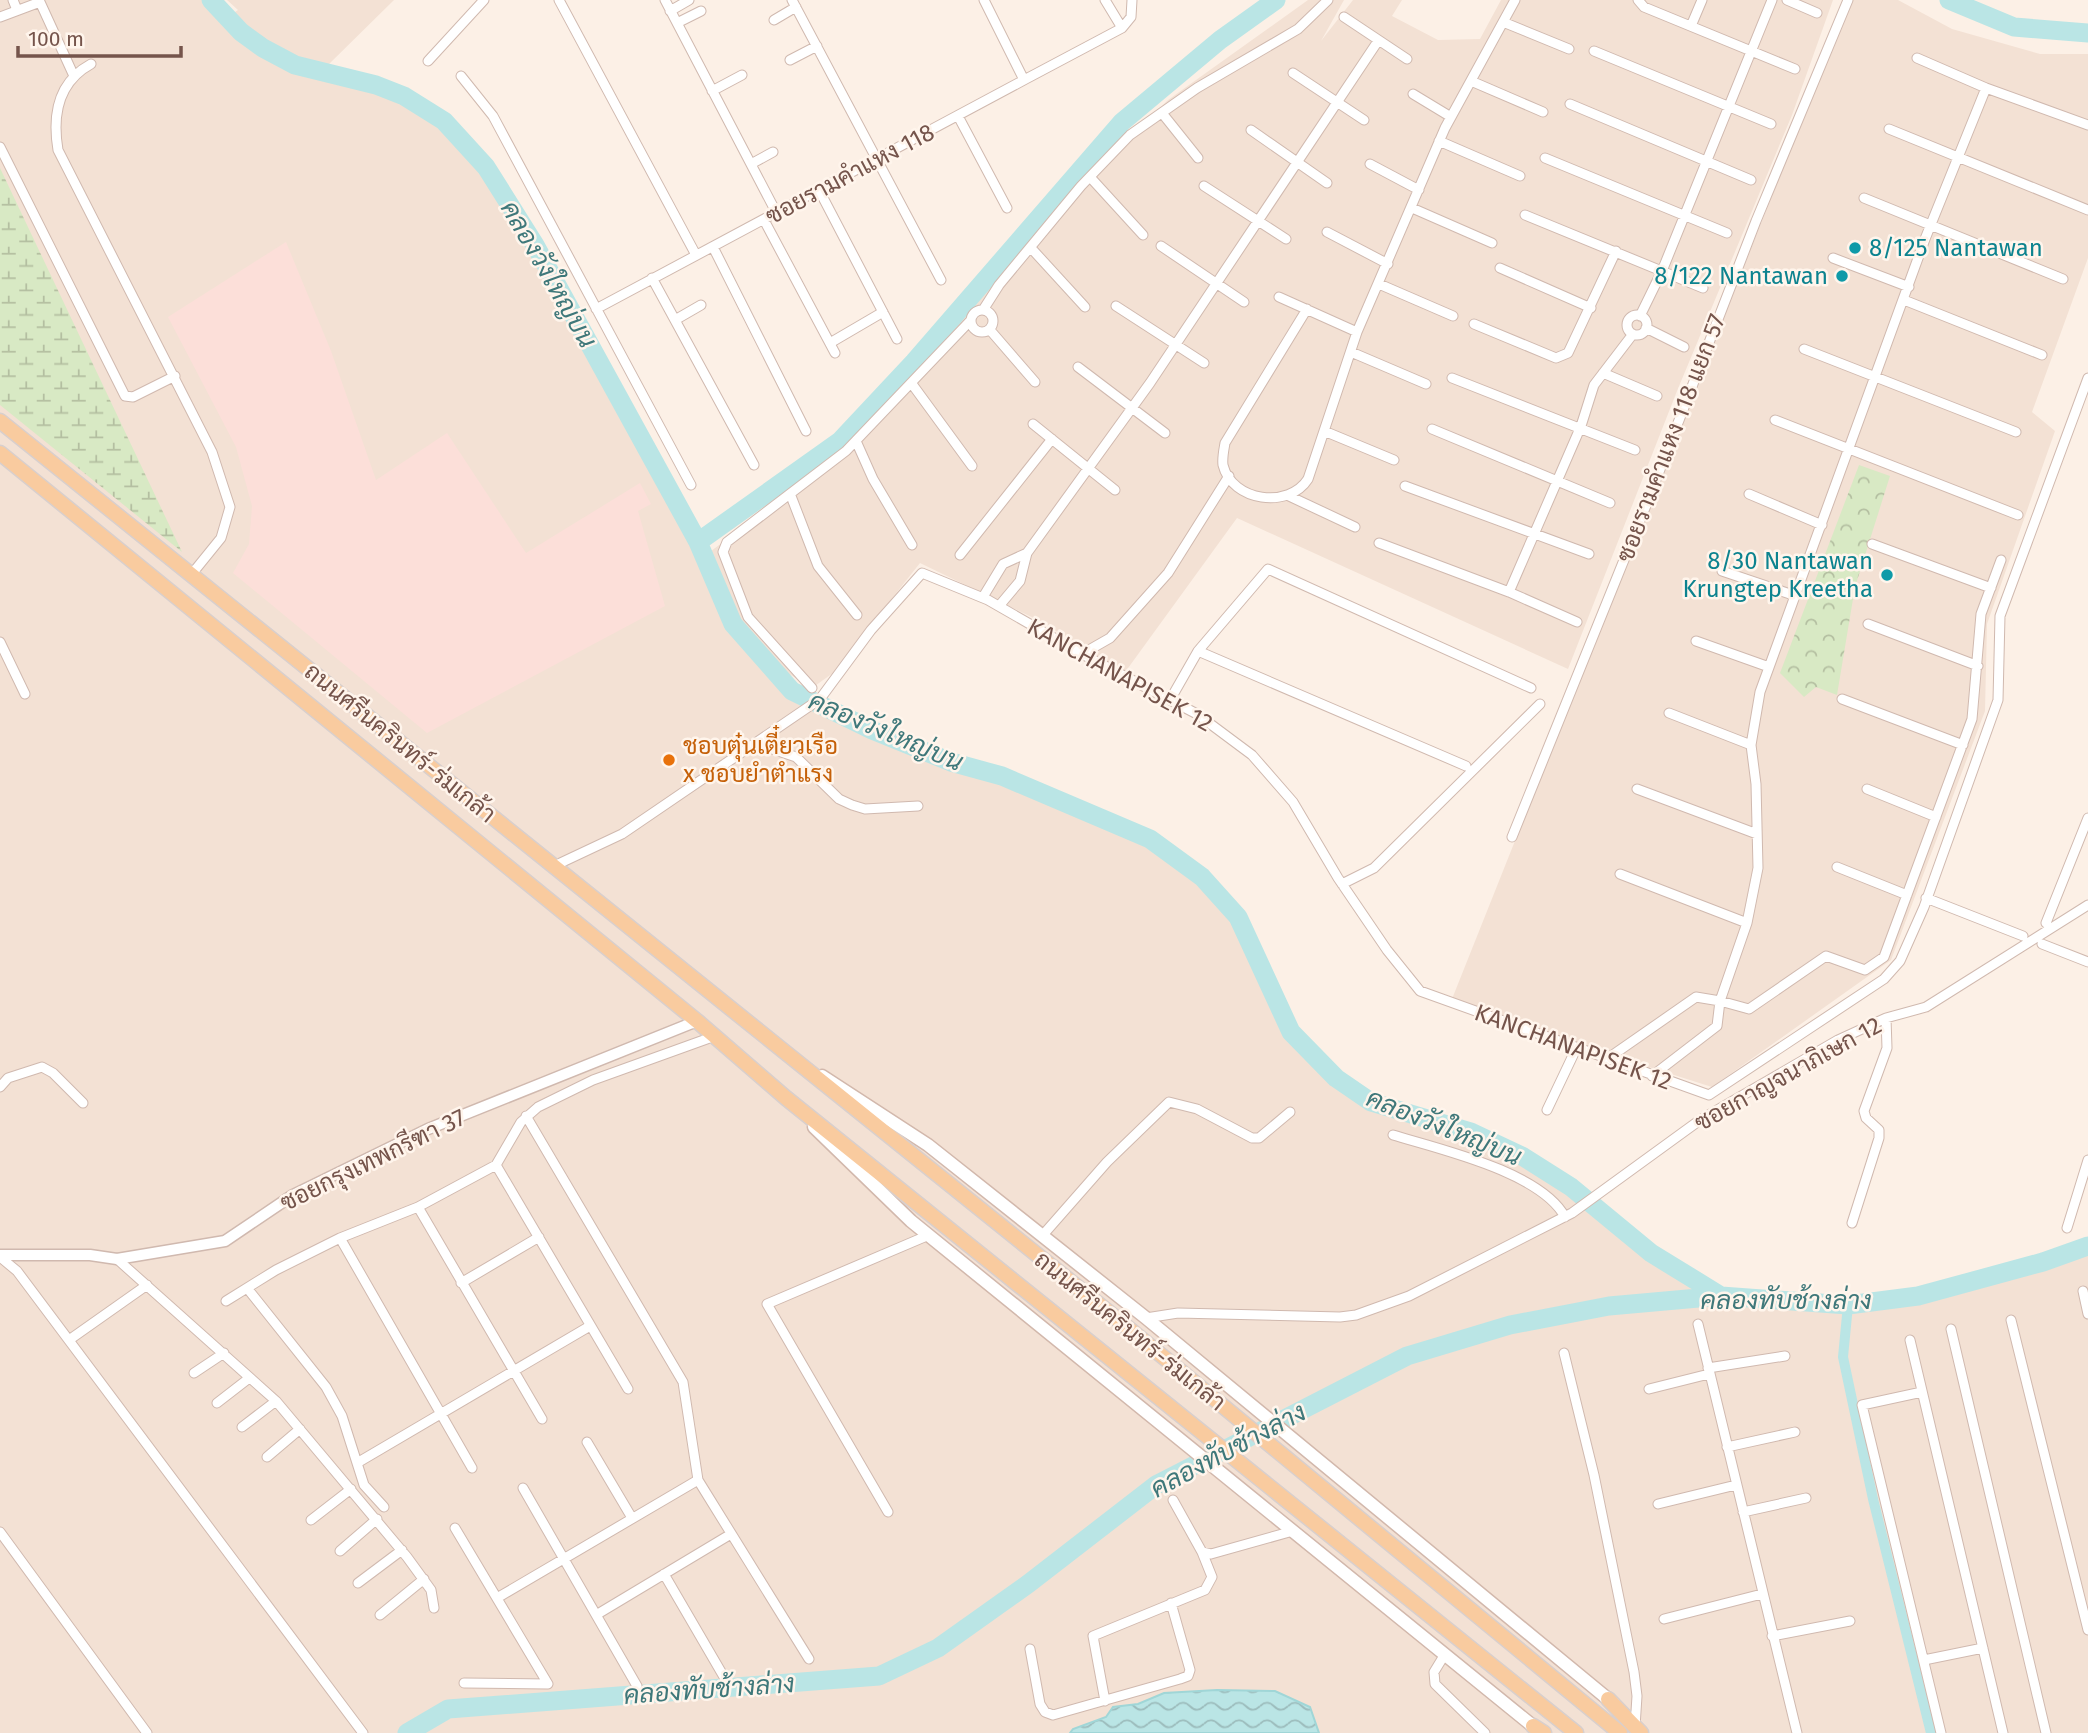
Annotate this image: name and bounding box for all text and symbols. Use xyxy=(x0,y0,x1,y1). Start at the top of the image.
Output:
scale bar xyxy=(18,14,180,58)
text: 100 m xyxy=(28,26,84,52)
street label: ซอยรามคำแหง 118 xyxy=(761,118,939,230)
water label: คลองวังใหญ่บน xyxy=(494,195,604,354)
place label: 8/125 Nantawan xyxy=(1869,234,2043,262)
marker: 8/125 Nantawan xyxy=(1847,240,1863,256)
place label: 8/122 Nantawan xyxy=(1654,262,1828,290)
marker: 8/122 Nantawan xyxy=(1834,268,1850,284)
street label: ซอยรามคำแหง 118 แยก 57 xyxy=(1611,310,1731,566)
place label: 8/30 Nantawan Krungtep Kreetha xyxy=(1682,547,1873,603)
marker: 8/30 Nantawan Krungtep Kreetha xyxy=(1879,567,1895,583)
street label: KANCHANAPISEK 12 xyxy=(1022,612,1218,738)
street label: ถนนศรีนครินทร์-ร่มเกล้า xyxy=(299,656,502,829)
water label: คลองวังใหญ่บน xyxy=(804,684,968,778)
place label: ชอบตุ๋นเตี๋ยวเรือ x ชอบยำตำแรง xyxy=(683,724,838,788)
marker: ชอบตุ๋นเตี๋ยวเรือ x ชอบยำตำแรง xyxy=(661,752,677,768)
street label: KANCHANAPISEK 12 xyxy=(1471,998,1675,1096)
street label: ซอยกาญจนาภิเษก 12 xyxy=(1690,1011,1886,1137)
water label: คลองวังใหญ่บน xyxy=(1362,1081,1527,1173)
street label: ซอยกรุงเทพกรีฑา 37 xyxy=(275,1102,471,1219)
street label: ถนนศรีนครินทร์-ร่มเกล้า xyxy=(1029,1244,1232,1417)
water label: คลองทับช้างล่าง xyxy=(1700,1284,1872,1316)
water label: คลองทับช้างล่าง xyxy=(1145,1396,1311,1504)
water label: คลองทับช้างล่าง xyxy=(622,1667,796,1711)

